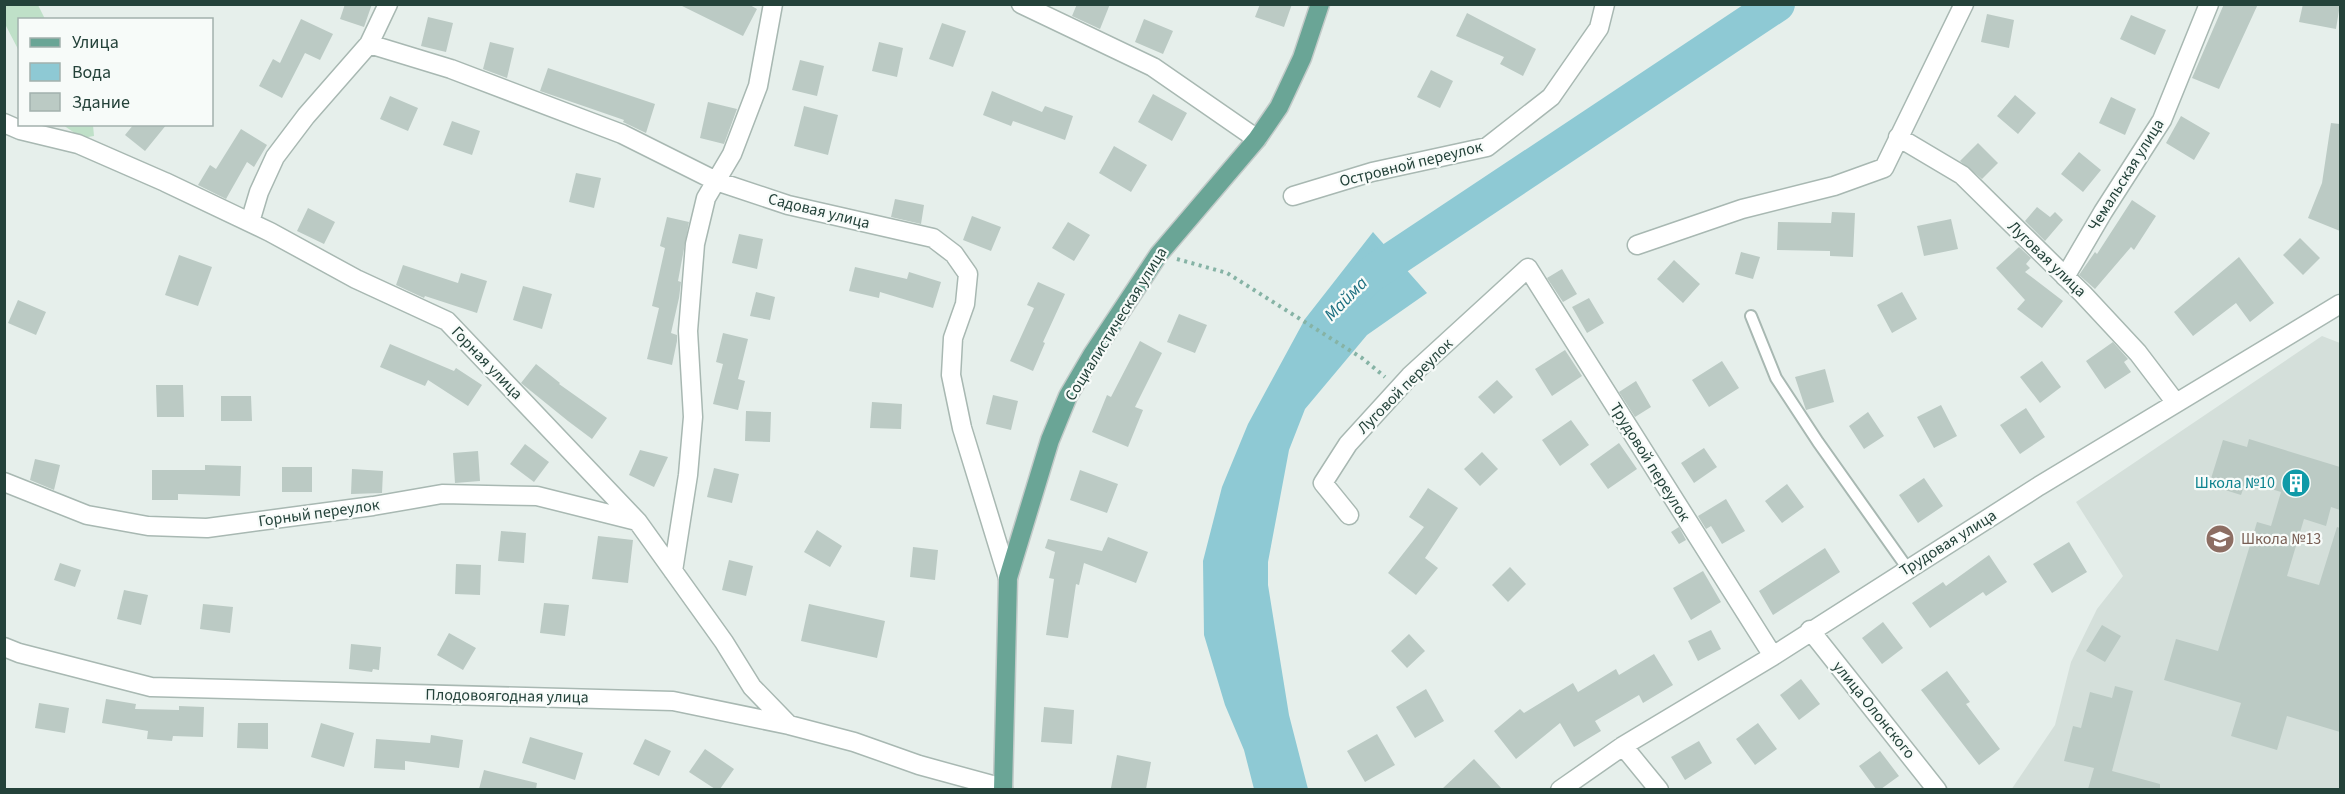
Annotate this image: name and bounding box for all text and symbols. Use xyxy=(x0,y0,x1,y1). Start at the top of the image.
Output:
legend xyxy=(18,18,213,126)
text: Улица xyxy=(72,30,119,55)
text: Вода xyxy=(72,60,111,85)
text: Здание xyxy=(72,90,130,115)
street label: Чемальская улица xyxy=(2083,115,2169,235)
street label: Островной переулок xyxy=(1337,136,1485,192)
street label: Садовая улица xyxy=(766,188,872,234)
street label: Луговая улица xyxy=(2003,216,2091,302)
street label: Социалистическая улица xyxy=(1060,243,1172,405)
water label: Майма xyxy=(1319,271,1374,327)
street label: Горная улица xyxy=(446,321,528,405)
street label: Луговой переулок xyxy=(1352,333,1458,439)
street label: Трудовой переулок xyxy=(1605,398,1696,526)
building icon: Школа №10 xyxy=(2280,467,2312,499)
place label: Школа №10 xyxy=(2195,472,2275,494)
street label: Горный переулок xyxy=(257,494,381,532)
street label: Трудовая улица xyxy=(1895,504,2001,582)
school or university icon: Школа №13 xyxy=(2204,523,2236,555)
place label: Школа №13 xyxy=(2241,528,2321,550)
street label: улица Олонского xyxy=(1828,656,1920,764)
street label: Плодовоягодная улица xyxy=(425,684,589,708)

